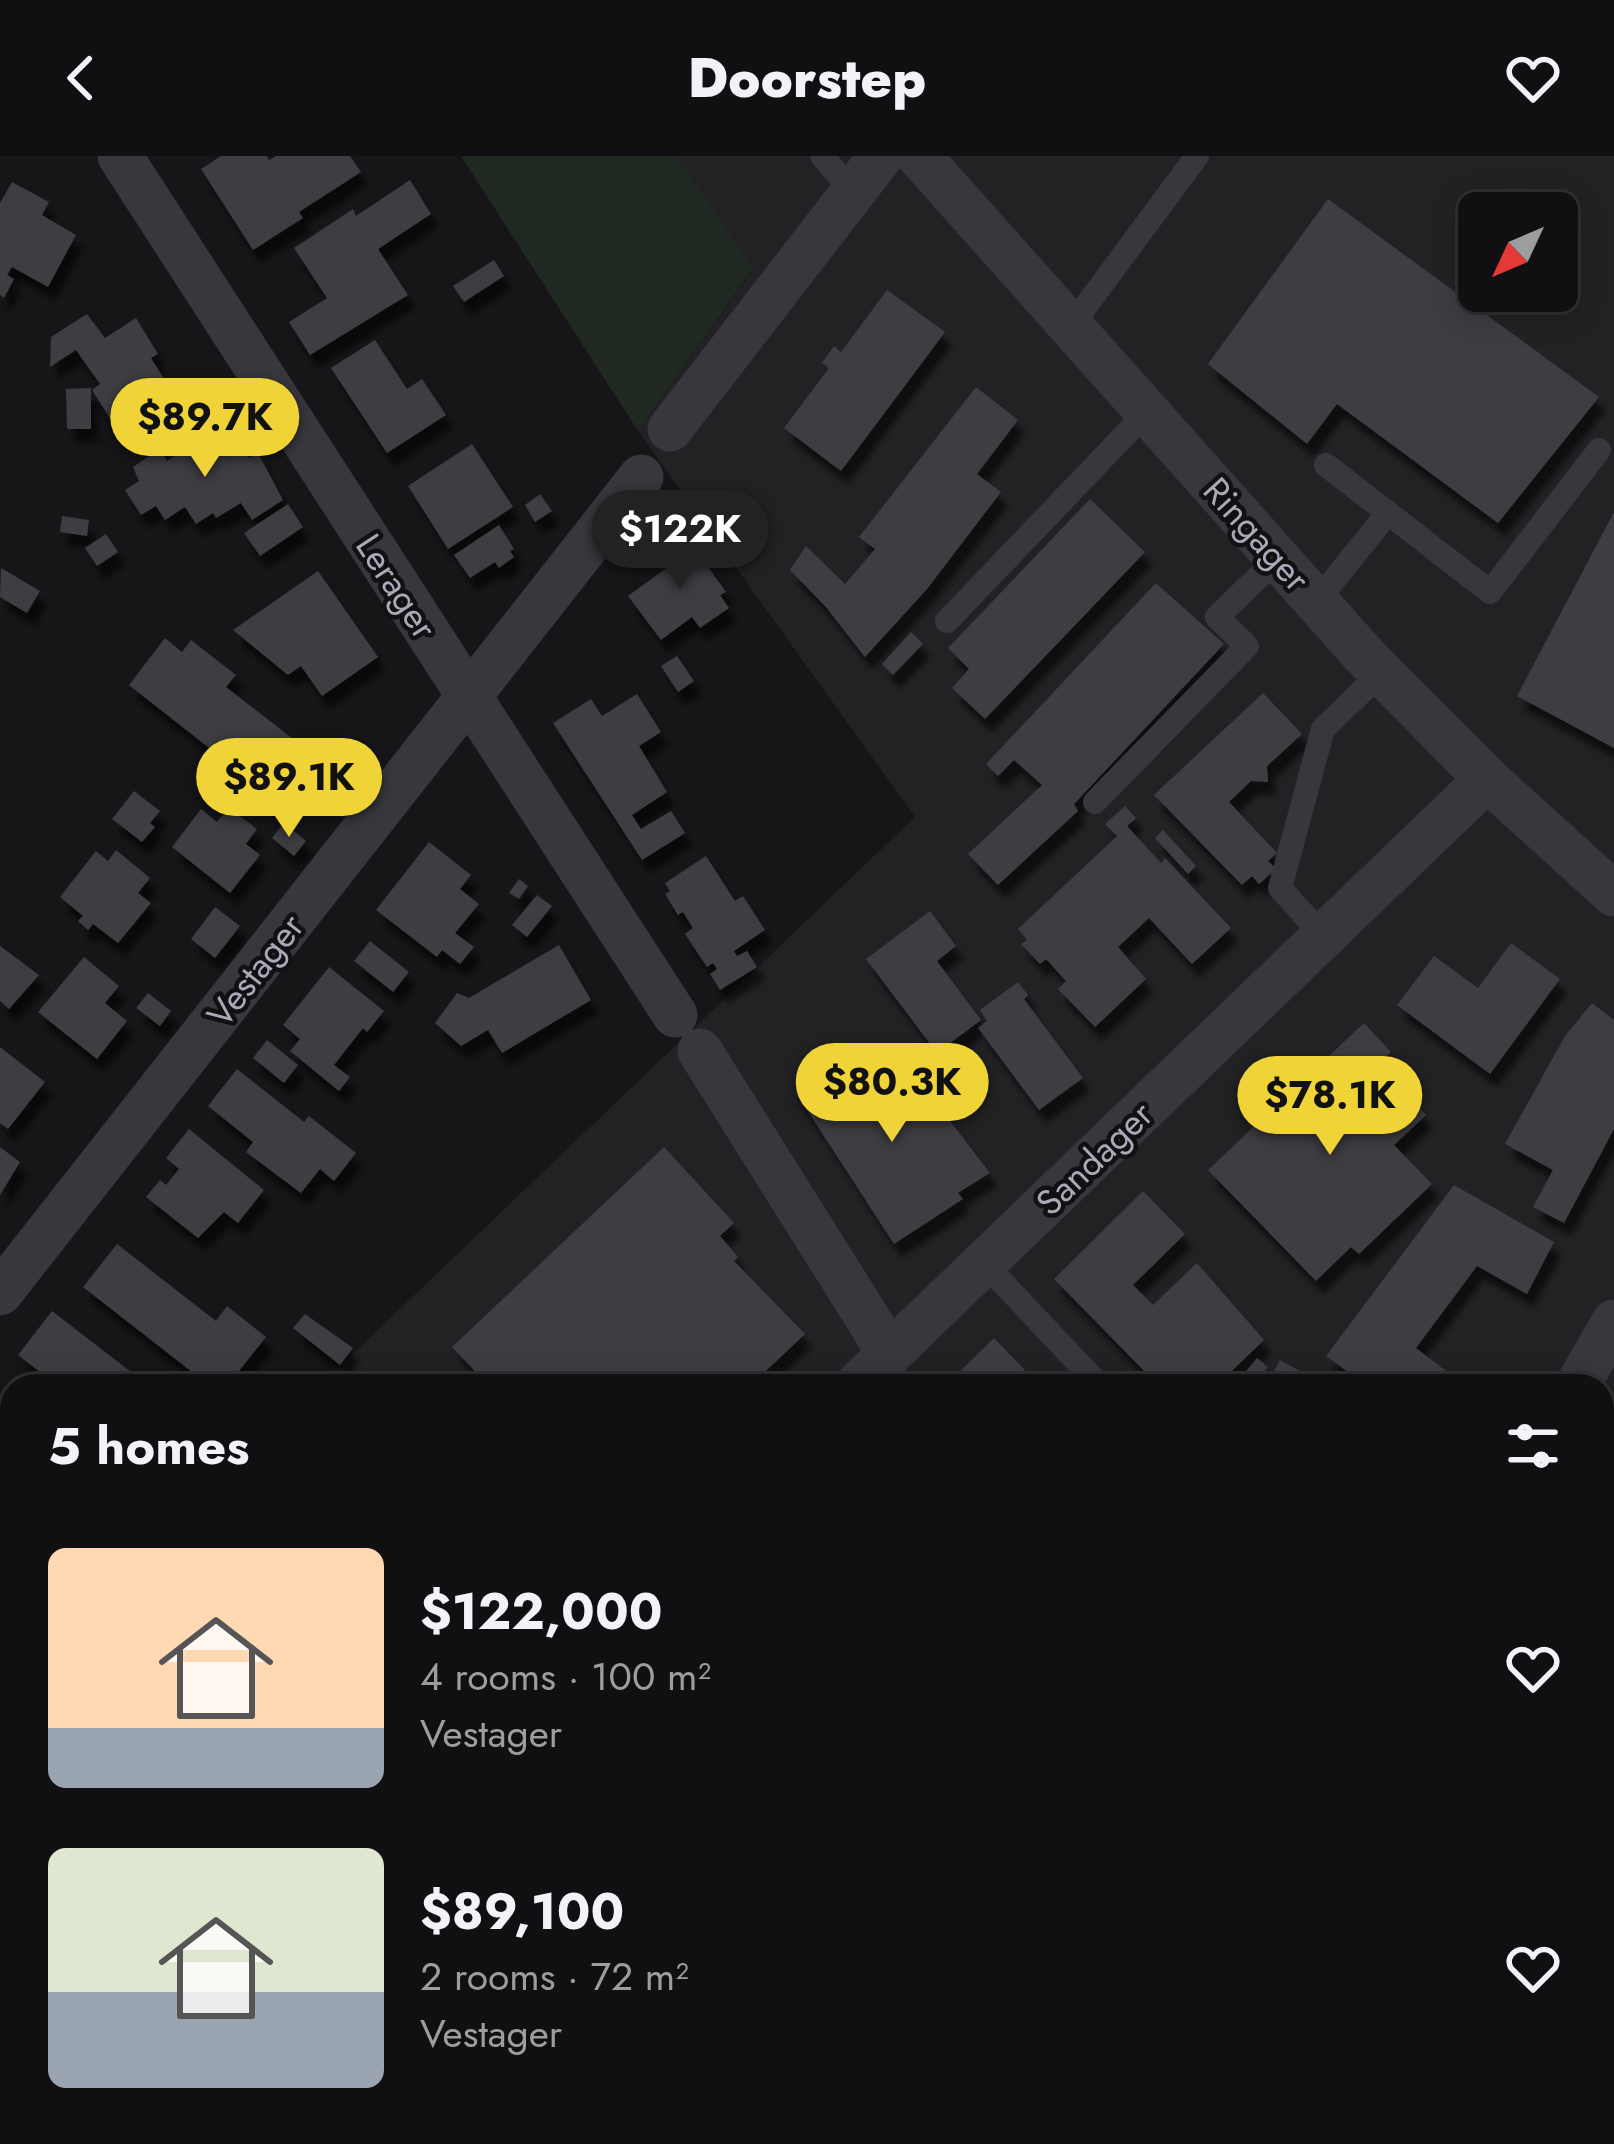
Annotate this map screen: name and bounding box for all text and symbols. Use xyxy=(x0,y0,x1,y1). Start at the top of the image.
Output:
text: Doorstep xyxy=(688,39,926,117)
icon: back xyxy=(48,45,114,111)
icon: heart xyxy=(1500,45,1566,111)
north arrow xyxy=(1458,192,1578,312)
map controls xyxy=(1458,192,1578,312)
pin: $89.7K xyxy=(107,378,303,480)
text: $89.7K xyxy=(137,388,273,445)
street label: Ringager xyxy=(1192,465,1323,603)
pin: $122K xyxy=(596,490,764,592)
text: $122K xyxy=(619,500,741,557)
street label: Lerager xyxy=(344,523,451,649)
pin: $89.1K xyxy=(191,738,387,840)
text: $89.1K xyxy=(223,748,355,805)
street label: Vestager xyxy=(194,902,316,1038)
pin: $80.3K xyxy=(794,1043,990,1145)
text: $80.3K xyxy=(823,1053,961,1110)
pin: $78.1K xyxy=(1232,1056,1428,1158)
text: $78.1K xyxy=(1264,1066,1396,1123)
street label: Sandager xyxy=(1024,1088,1165,1227)
text: 5 homes xyxy=(48,1409,250,1483)
icon: filters xyxy=(1500,1413,1566,1479)
text: $122,000 xyxy=(420,1574,662,1648)
icon: home xyxy=(144,1596,288,1740)
icon: heart xyxy=(1500,1635,1566,1701)
text: 4 rooms · 100 m² xyxy=(420,1648,711,1705)
text: Vestager xyxy=(420,1705,562,1762)
text: $89,100 xyxy=(420,1874,624,1948)
icon: home xyxy=(144,1896,288,2040)
icon: heart xyxy=(1500,1935,1566,2001)
text: 2 rooms · 72 m² xyxy=(420,1948,689,2005)
text: Vestager xyxy=(420,2005,562,2062)

